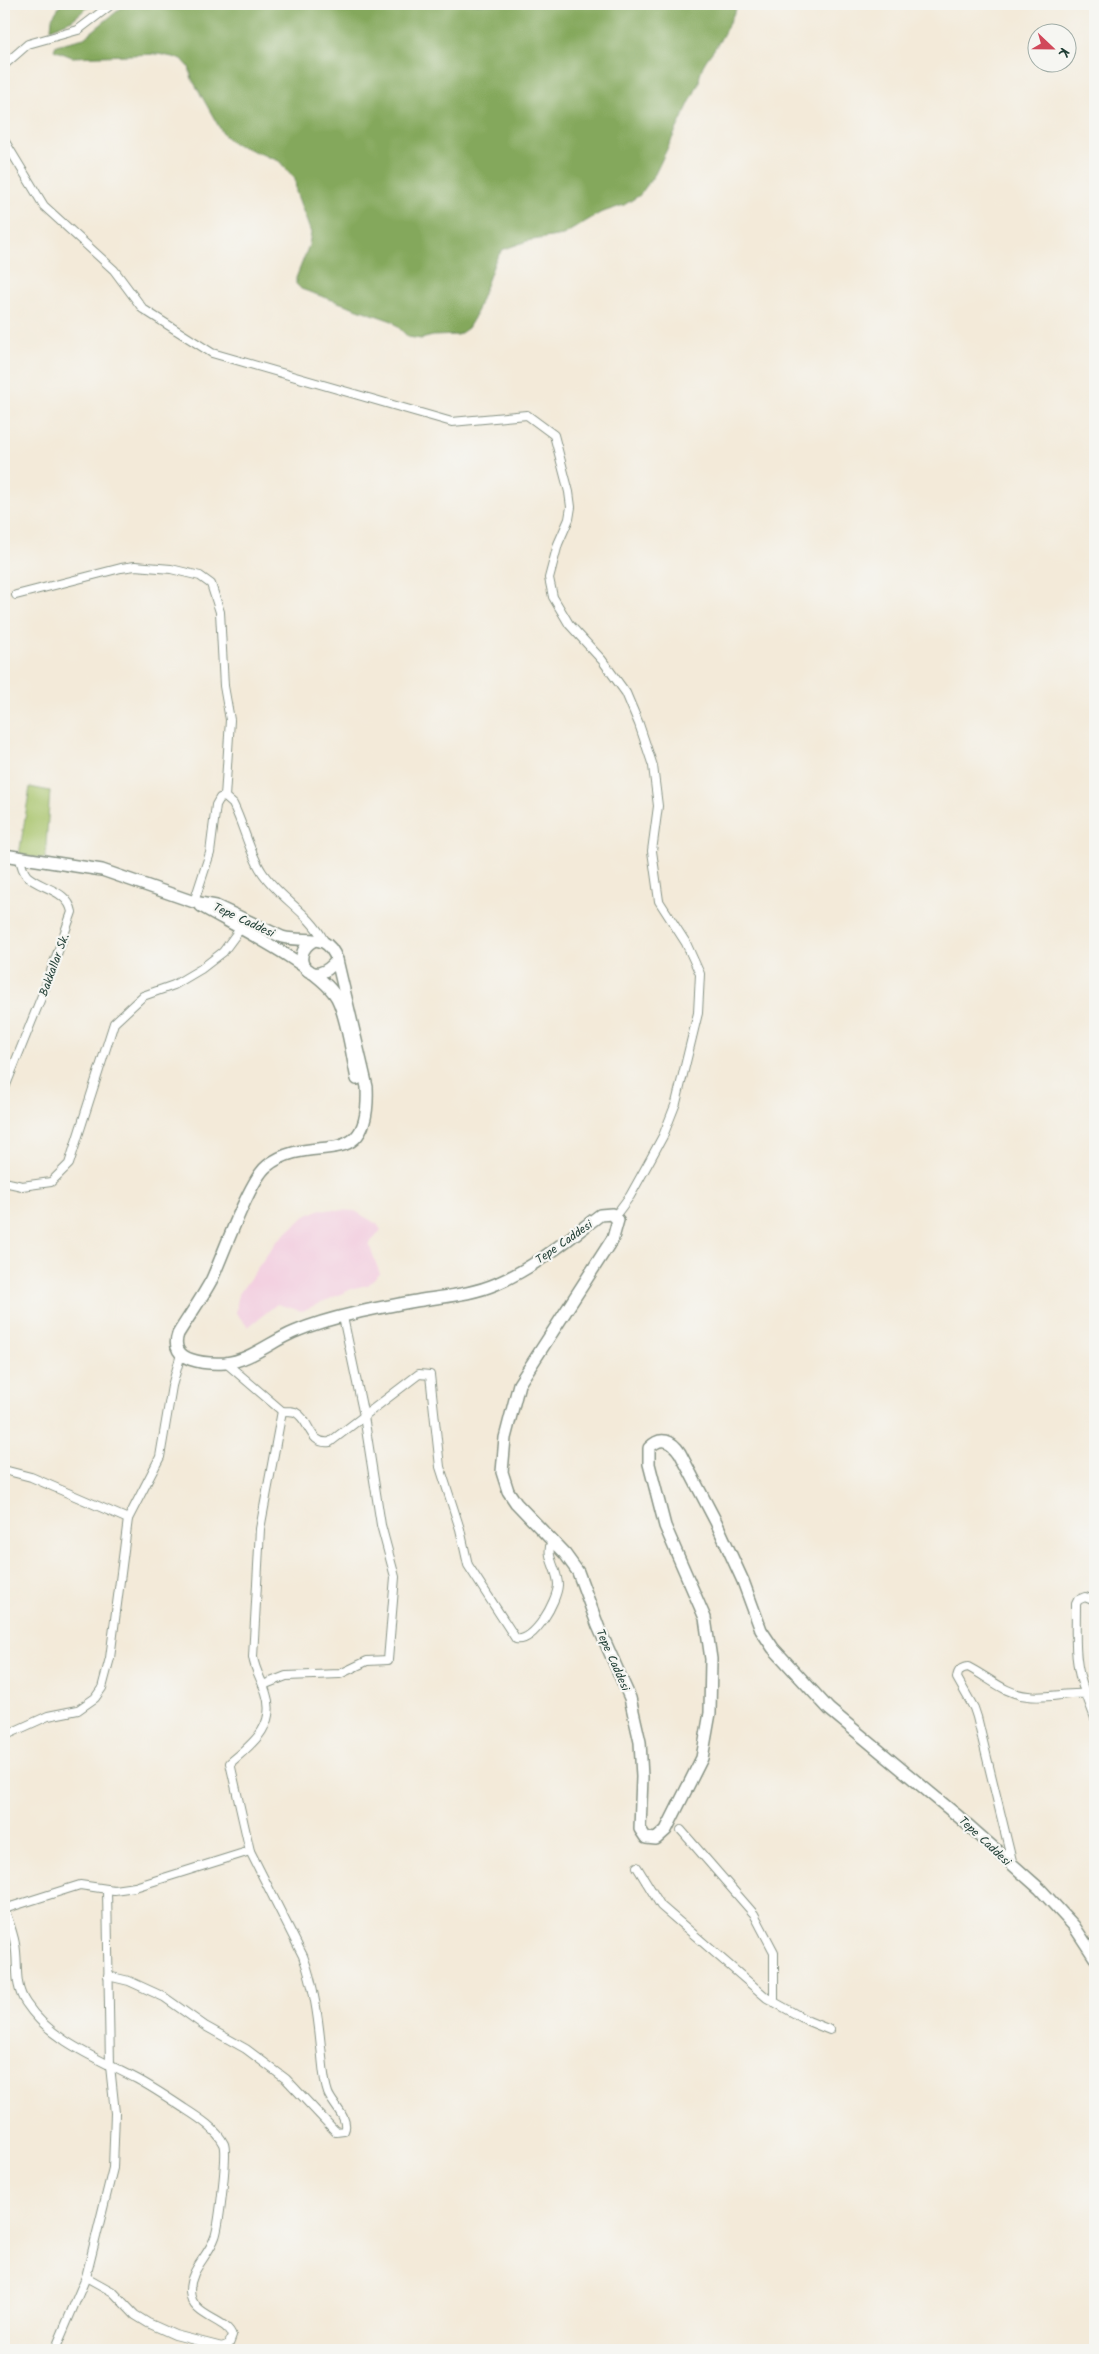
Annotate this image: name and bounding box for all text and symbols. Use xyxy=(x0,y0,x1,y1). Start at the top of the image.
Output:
north arrow xyxy=(1026,22,1076,72)
text: K xyxy=(1051,44,1075,61)
street label: Tepe Caddesi xyxy=(210,898,279,943)
street label: Bakkallar Sk. xyxy=(34,931,75,999)
street label: Tepe Caddesi xyxy=(532,1215,598,1269)
street label: Tepe Caddesi xyxy=(590,1626,635,1695)
street label: Tepe Caddesi xyxy=(954,1812,1016,1872)

